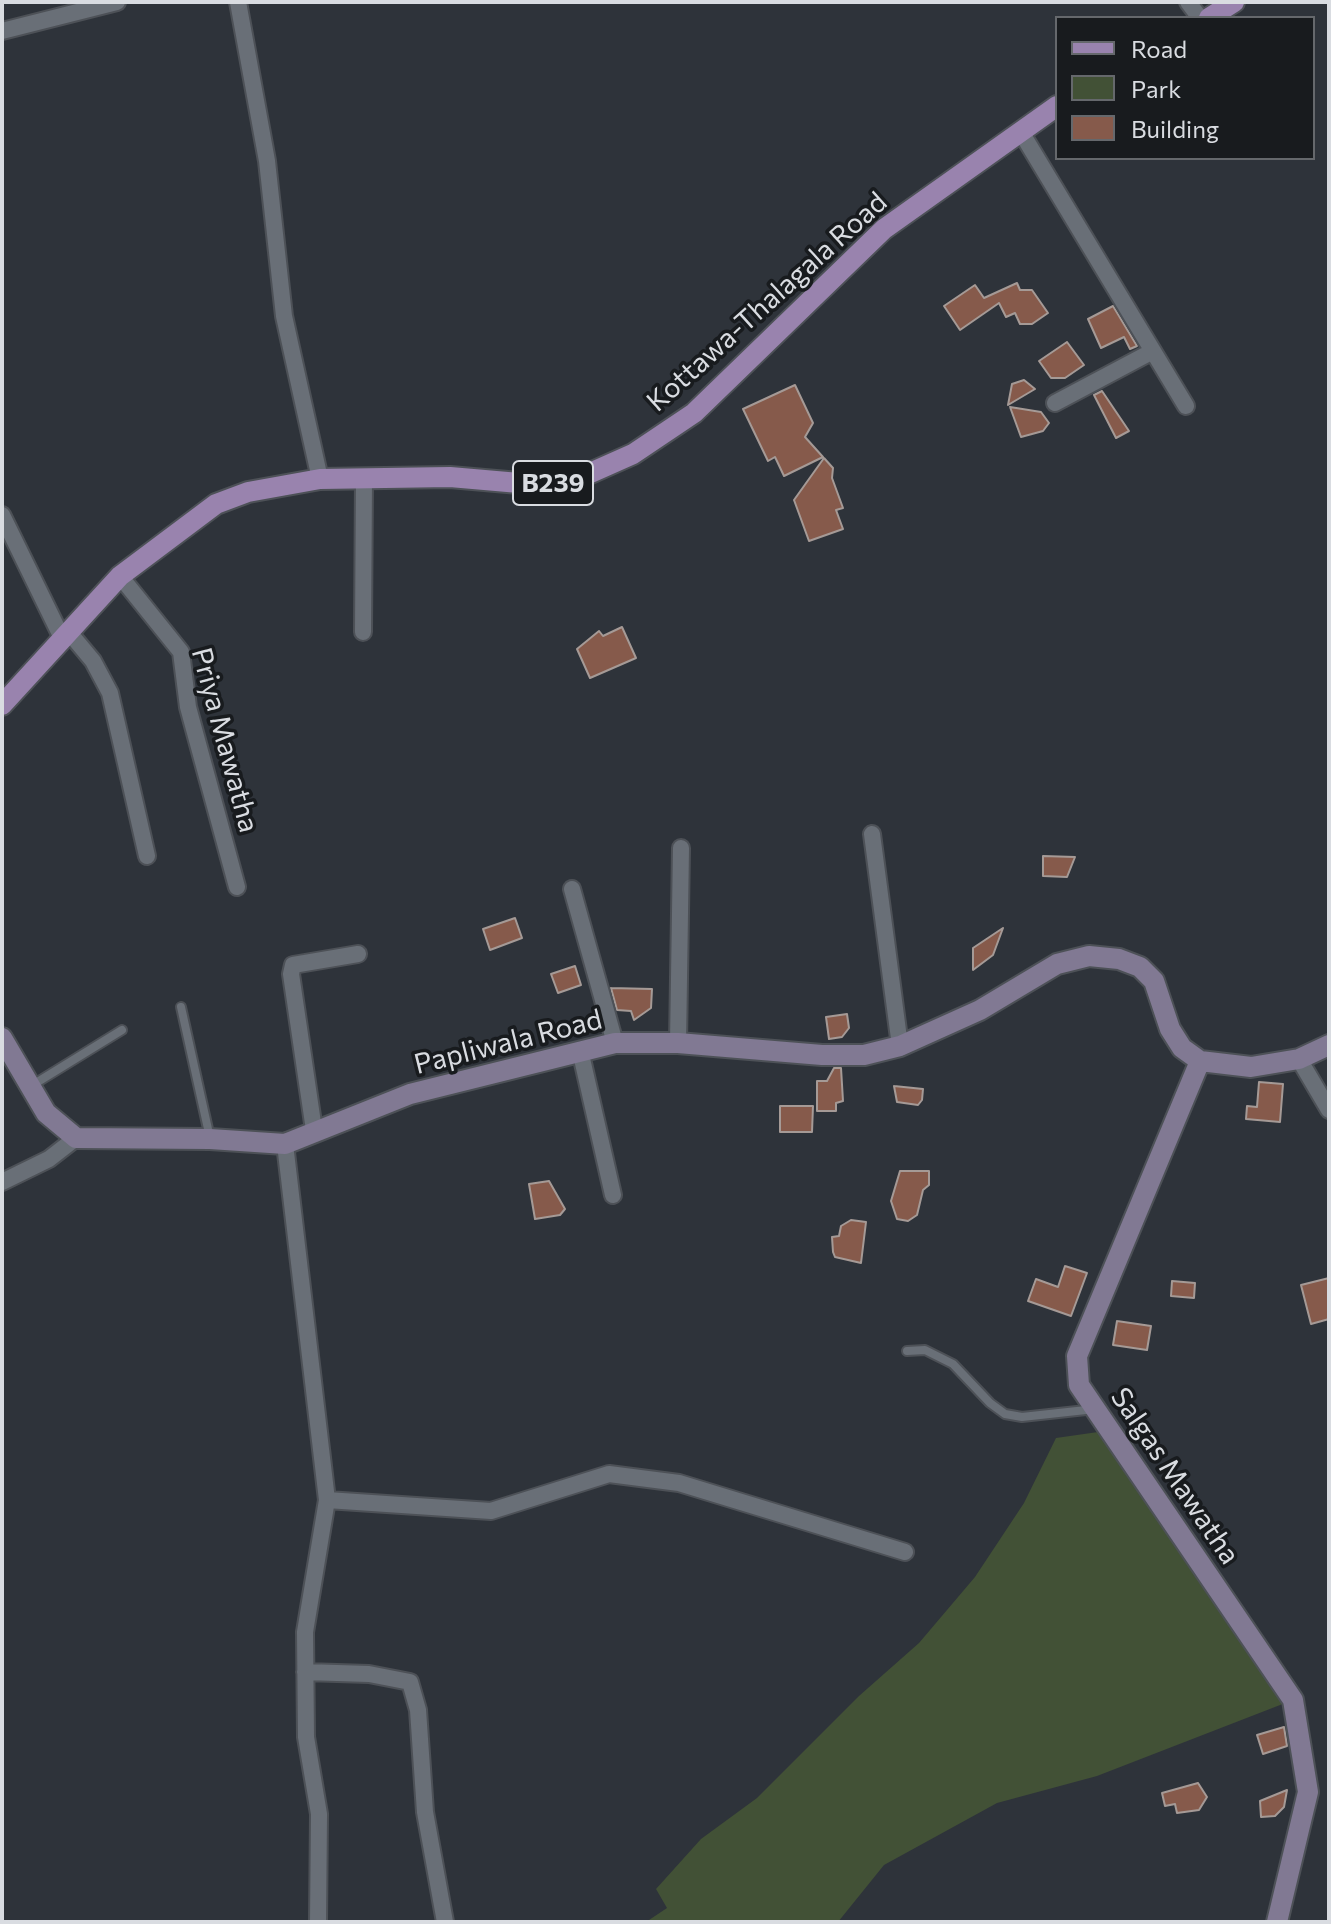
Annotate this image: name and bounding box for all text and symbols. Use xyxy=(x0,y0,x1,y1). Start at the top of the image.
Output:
legend xyxy=(1055,16,1315,160)
text: Road xyxy=(1131,34,1187,63)
text: Park xyxy=(1131,74,1181,103)
text: Building xyxy=(1131,114,1219,143)
street label: Kottawa-Thalagala Road xyxy=(640,185,894,419)
road number: B239 xyxy=(513,461,593,505)
street label: Priya Mawatha xyxy=(184,644,266,836)
street label: Papliwala Road xyxy=(411,1002,605,1082)
street label: Salgas Mawatha xyxy=(1104,1381,1246,1571)

